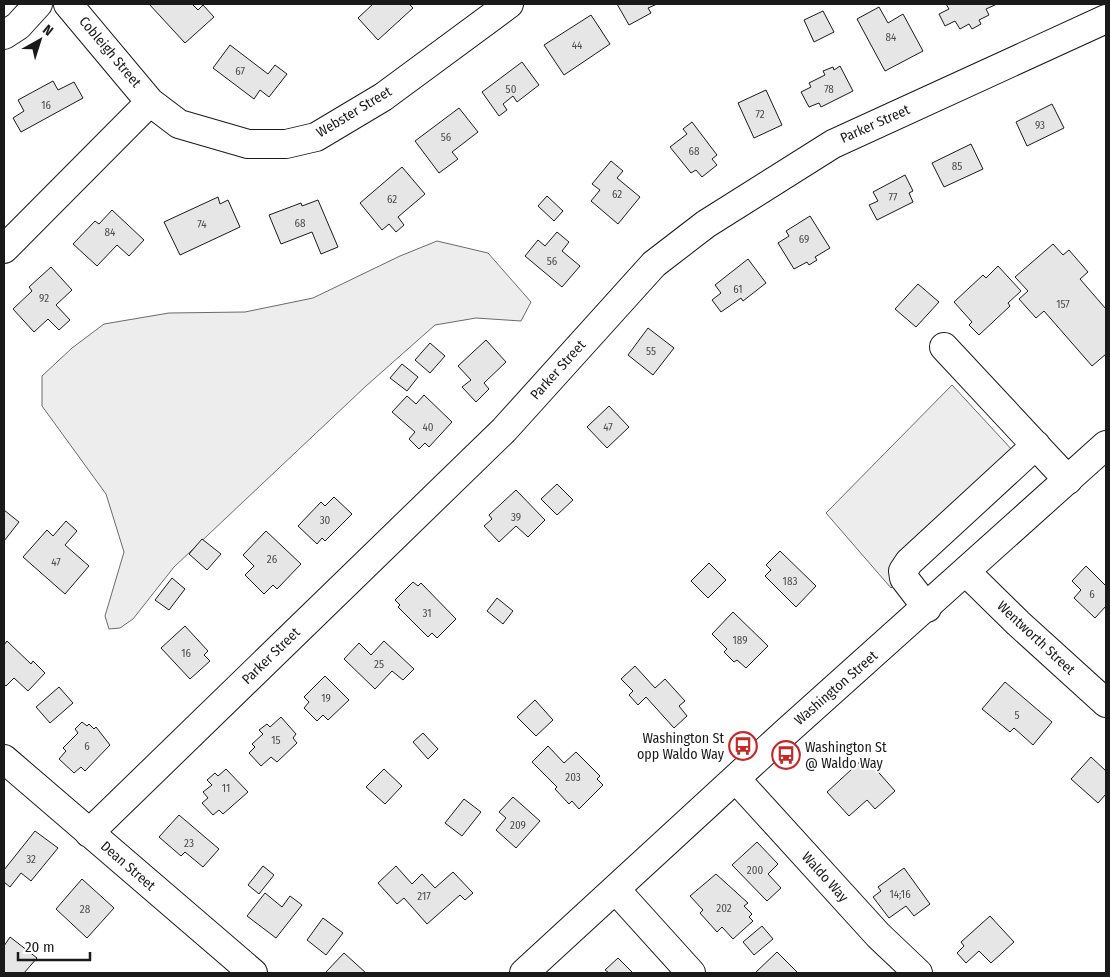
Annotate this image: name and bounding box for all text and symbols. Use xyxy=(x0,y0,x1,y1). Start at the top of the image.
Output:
street label: Cobleigh Street xyxy=(75,13,145,91)
north arrow xyxy=(15,15,65,65)
text: N xyxy=(39,21,56,40)
house number: 84 xyxy=(886,31,897,44)
house number: 44 xyxy=(572,39,583,52)
house number: 67 xyxy=(235,65,245,78)
street label: Webster Street xyxy=(313,83,395,141)
house number: 50 xyxy=(506,83,517,96)
house number: 78 xyxy=(824,83,834,96)
house number: 16 xyxy=(41,99,51,112)
street label: Parker Street xyxy=(838,101,913,147)
house number: 72 xyxy=(755,108,765,121)
house number: 93 xyxy=(1035,119,1045,132)
house number: 56 xyxy=(441,131,452,144)
house number: 68 xyxy=(689,145,700,158)
house number: 85 xyxy=(952,160,962,173)
house number: 62 xyxy=(612,188,622,201)
house number: 77 xyxy=(889,191,898,204)
house number: 62 xyxy=(387,193,397,206)
house number: 68 xyxy=(295,217,306,230)
house number: 74 xyxy=(197,218,207,231)
house number: 84 xyxy=(105,226,116,239)
house number: 69 xyxy=(799,233,809,246)
house number: 56 xyxy=(547,255,558,268)
house number: 61 xyxy=(733,283,743,296)
house number: 92 xyxy=(39,292,49,305)
house number: 157 xyxy=(1056,298,1070,311)
street label: Parker Street xyxy=(527,336,589,403)
house number: 55 xyxy=(646,345,656,358)
house number: 40 xyxy=(422,421,434,434)
house number: 47 xyxy=(603,421,613,434)
house number: 39 xyxy=(511,511,521,524)
house number: 30 xyxy=(320,514,331,527)
house number: 26 xyxy=(267,553,278,566)
house number: 47 xyxy=(51,556,61,569)
house number: 183 xyxy=(783,575,797,588)
house number: 6 xyxy=(1089,588,1095,601)
street label: Wentworth Street xyxy=(994,598,1079,679)
house number: 31 xyxy=(423,607,432,620)
street label: Parker Street xyxy=(238,624,304,688)
house number: 189 xyxy=(733,634,747,647)
house number: 16 xyxy=(181,647,191,660)
street label: Washington Street xyxy=(791,647,881,729)
house number: 25 xyxy=(374,658,384,671)
house number: 19 xyxy=(321,692,331,705)
house number: 5 xyxy=(1014,709,1020,722)
place label: Washington St opp Waldo Way xyxy=(637,730,725,763)
bus stop icon: Washington St opp Waldo Way xyxy=(728,731,758,761)
house number: 15 xyxy=(271,734,281,747)
place label: Washington St @ Waldo Way xyxy=(805,739,887,772)
house number: 6 xyxy=(84,740,90,753)
bus stop icon: Washington St @ Waldo Way xyxy=(771,740,801,770)
house number: 203 xyxy=(565,771,581,784)
house number: 11 xyxy=(222,782,230,795)
house number: 209 xyxy=(510,819,526,832)
house number: 23 xyxy=(184,837,194,850)
street label: Dean Street xyxy=(97,838,159,895)
street label: Waldo Way xyxy=(798,848,852,906)
house number: 32 xyxy=(26,853,36,866)
house number: 200 xyxy=(747,864,763,877)
house number: 14;16 xyxy=(889,888,911,901)
house number: 217 xyxy=(417,890,431,903)
house number: 202 xyxy=(716,902,732,915)
house number: 28 xyxy=(80,903,91,916)
scale bar xyxy=(18,930,90,962)
text: 20 m xyxy=(25,938,55,956)

